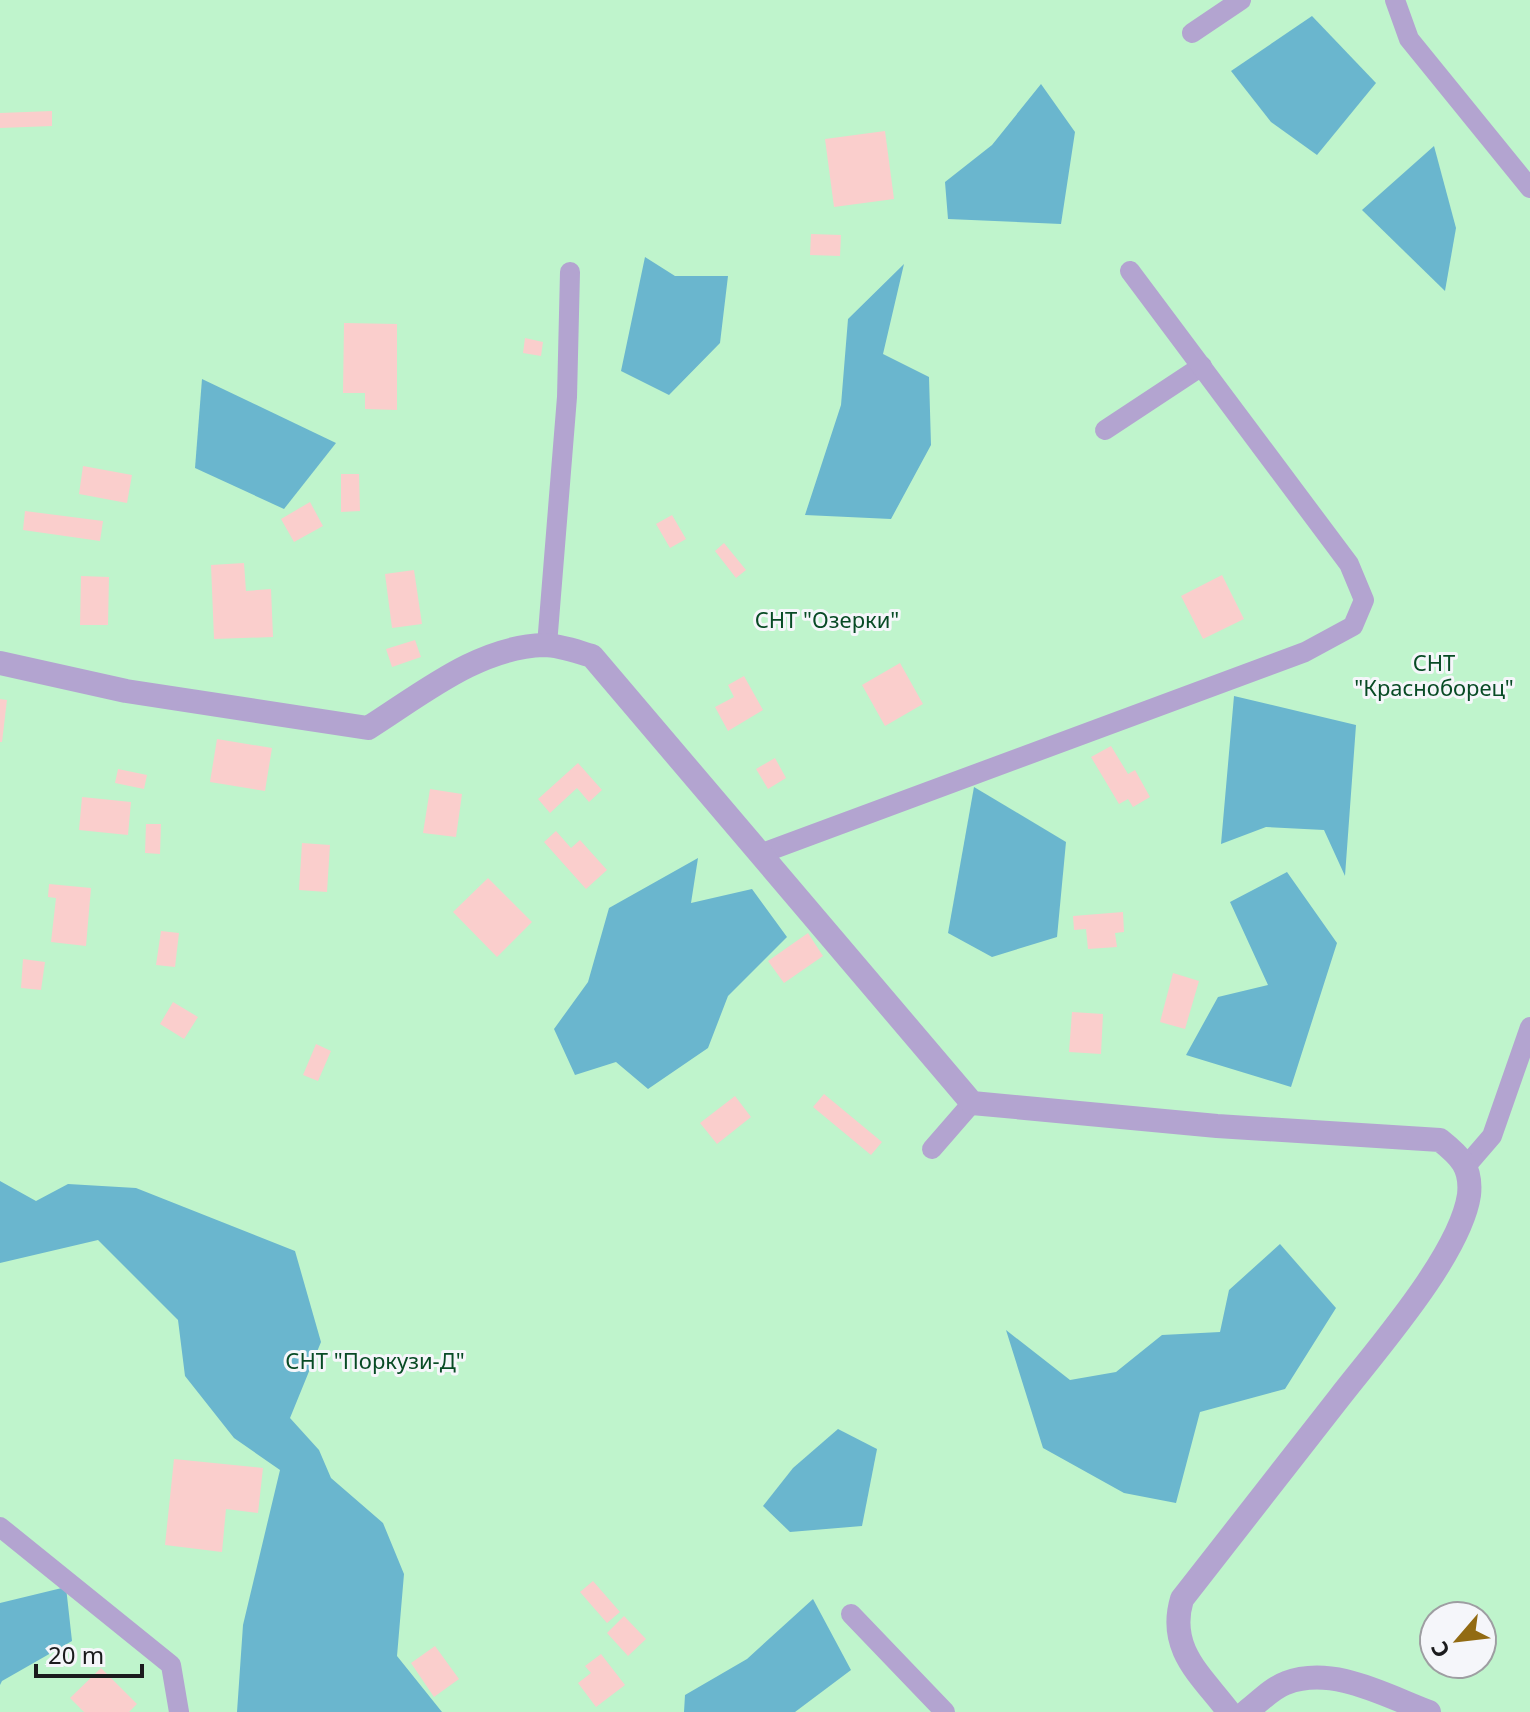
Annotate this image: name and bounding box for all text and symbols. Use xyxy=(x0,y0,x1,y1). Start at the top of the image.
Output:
park label: СНТ "Озерки" xyxy=(755,604,899,634)
park label: СНТ "Красноборец" xyxy=(1354,647,1514,702)
park label: СНТ "Поркузи-Д" xyxy=(285,1345,465,1375)
north arrow xyxy=(1418,1600,1498,1680)
scale bar xyxy=(36,1628,142,1678)
text: С xyxy=(1423,1637,1456,1663)
text: 20 m xyxy=(48,1638,104,1671)

